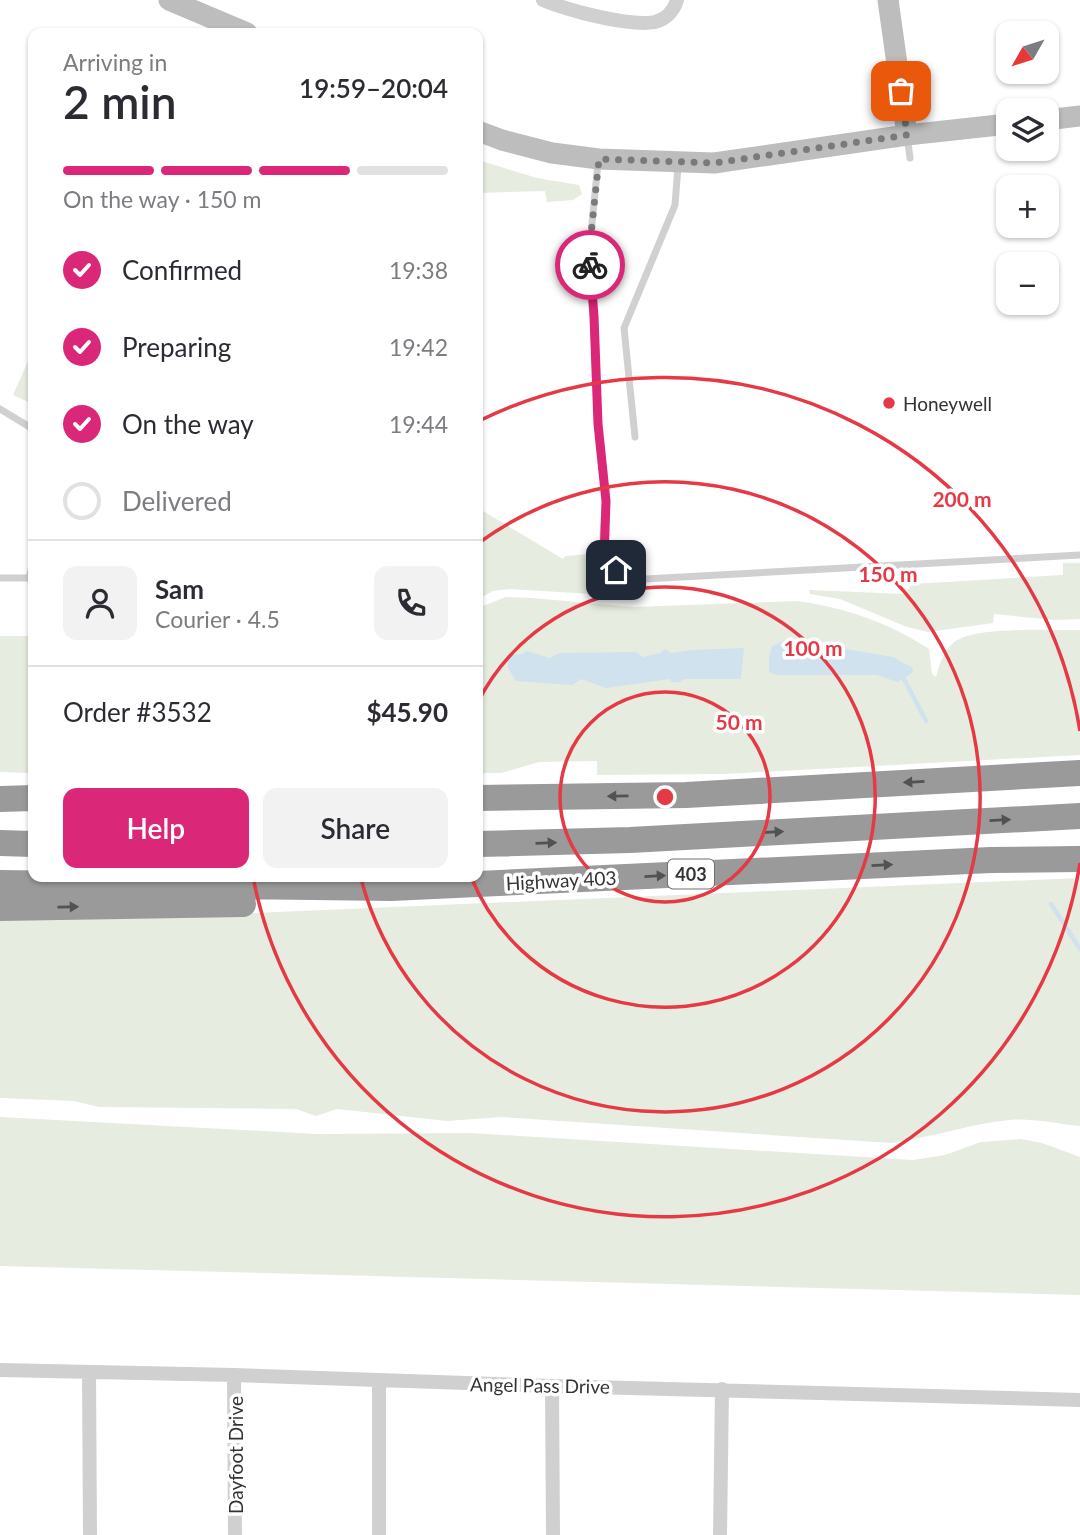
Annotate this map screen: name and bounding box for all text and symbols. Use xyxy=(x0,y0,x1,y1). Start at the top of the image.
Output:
north arrow xyxy=(996,21,1059,84)
map controls xyxy=(996,21,1059,315)
text: Arriving in xyxy=(63,48,167,76)
pin xyxy=(871,61,931,121)
text: 19:59–20:04 xyxy=(299,72,448,104)
icon: bag xyxy=(882,72,920,110)
text: 2 min xyxy=(63,74,177,129)
button: layers xyxy=(996,98,1059,161)
button: + xyxy=(996,175,1059,238)
text: On the way · 150 m xyxy=(63,185,262,213)
courier xyxy=(555,230,625,300)
icon: bike xyxy=(571,246,609,284)
icon: check xyxy=(63,251,101,289)
button: − xyxy=(996,252,1059,315)
text: Confirmed xyxy=(122,254,242,286)
text: 19:38 xyxy=(389,256,448,284)
icon: check xyxy=(63,328,101,366)
text: Preparing xyxy=(122,331,231,363)
text: 19:42 xyxy=(389,333,448,361)
place label: Honeywell xyxy=(903,392,992,415)
marker: Honeywell xyxy=(881,395,897,411)
icon: check xyxy=(63,405,101,443)
text: On the way xyxy=(122,408,254,440)
text: 19:44 xyxy=(389,410,448,438)
text: Delivered xyxy=(122,485,232,517)
text: 200 m xyxy=(932,486,992,511)
pin xyxy=(586,540,646,600)
icon: home xyxy=(597,551,635,589)
text: 150 m xyxy=(858,561,918,586)
button: person xyxy=(63,566,137,640)
button: phone xyxy=(374,566,448,640)
text: Sam xyxy=(155,573,204,605)
text: Courier · 4.5 xyxy=(155,605,280,633)
text: 100 m xyxy=(783,635,843,660)
text: Order #3532 xyxy=(63,696,212,728)
text: $45.90 xyxy=(366,696,448,728)
text: 50 m xyxy=(715,709,763,734)
one-way arrow xyxy=(903,777,925,788)
centre of rings xyxy=(653,785,677,809)
button: Help xyxy=(63,788,249,868)
button: Share xyxy=(263,788,448,868)
one-way arrow xyxy=(606,790,628,802)
one-way arrow xyxy=(990,815,1012,826)
one-way arrow xyxy=(762,827,784,838)
one-way arrow xyxy=(535,837,557,848)
road number: 403 xyxy=(668,860,714,888)
one-way arrow xyxy=(871,860,893,871)
street label: Highway 403 xyxy=(505,866,617,894)
one-way arrow xyxy=(644,870,666,881)
one-way arrow xyxy=(57,901,79,913)
street label: Angel Pass Drive xyxy=(470,1372,610,1398)
street label: Dayfoot Drive xyxy=(224,1396,247,1514)

